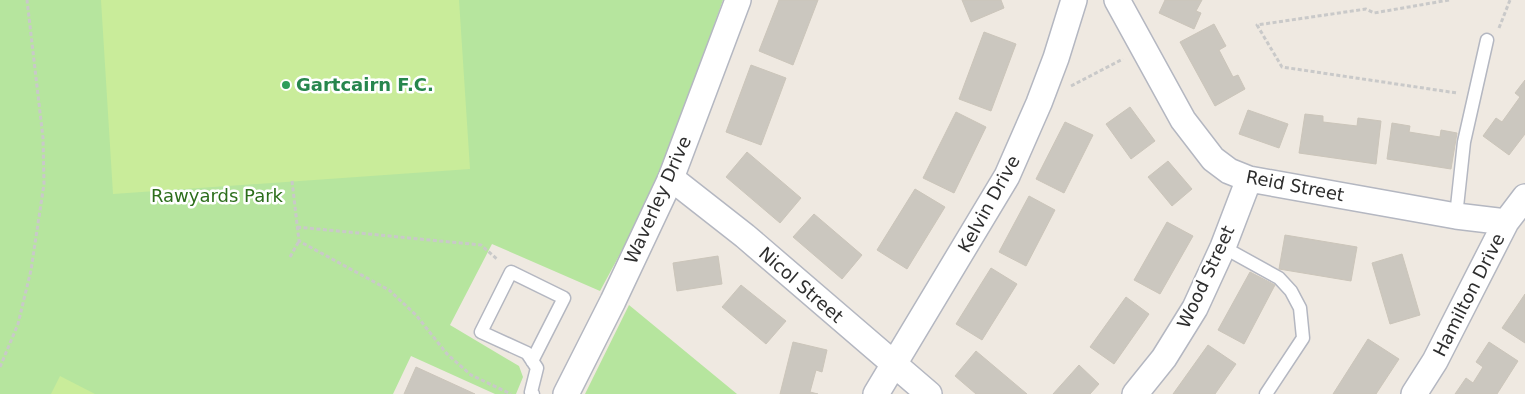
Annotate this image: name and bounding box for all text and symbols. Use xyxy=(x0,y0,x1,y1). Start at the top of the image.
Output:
place label: Gartcairn F.C. xyxy=(296,74,434,95)
marker: Gartcairn F.C. xyxy=(280,79,292,91)
street label: Waverley Drive xyxy=(620,133,695,267)
street label: Kelvin Drive xyxy=(953,152,1024,256)
street label: Reid Street xyxy=(1244,166,1346,205)
park label: Rawyards Park xyxy=(151,185,284,206)
street label: Wood Street xyxy=(1173,222,1238,331)
street label: Hamilton Drive xyxy=(1428,230,1509,360)
street label: Nicol Street xyxy=(755,242,848,327)

